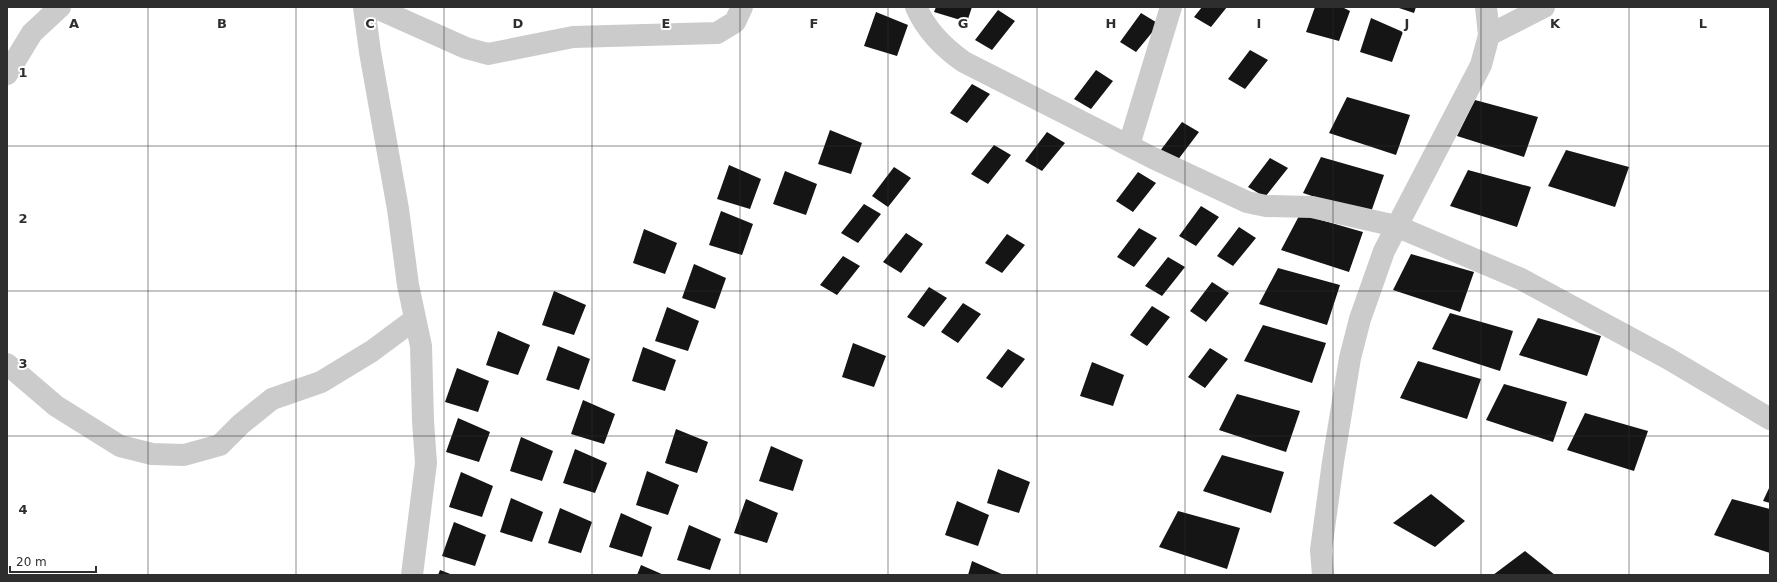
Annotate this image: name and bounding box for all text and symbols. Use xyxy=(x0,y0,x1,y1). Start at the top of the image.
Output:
text: A xyxy=(69,16,79,31)
text: B xyxy=(217,16,227,31)
text: C xyxy=(365,16,375,31)
text: D xyxy=(513,16,524,31)
text: E xyxy=(662,16,670,31)
text: F xyxy=(810,16,818,31)
text: G xyxy=(958,16,968,31)
text: H xyxy=(1106,16,1116,31)
text: I xyxy=(1257,16,1261,31)
text: J xyxy=(1404,16,1409,31)
text: K xyxy=(1550,16,1561,31)
text: L xyxy=(1699,16,1707,31)
text: 1 xyxy=(18,65,28,80)
text: 2 xyxy=(18,211,28,226)
text: 3 xyxy=(18,356,28,371)
text: 4 xyxy=(18,502,28,517)
scale bar xyxy=(10,548,96,574)
text: 20 m xyxy=(16,555,47,569)

